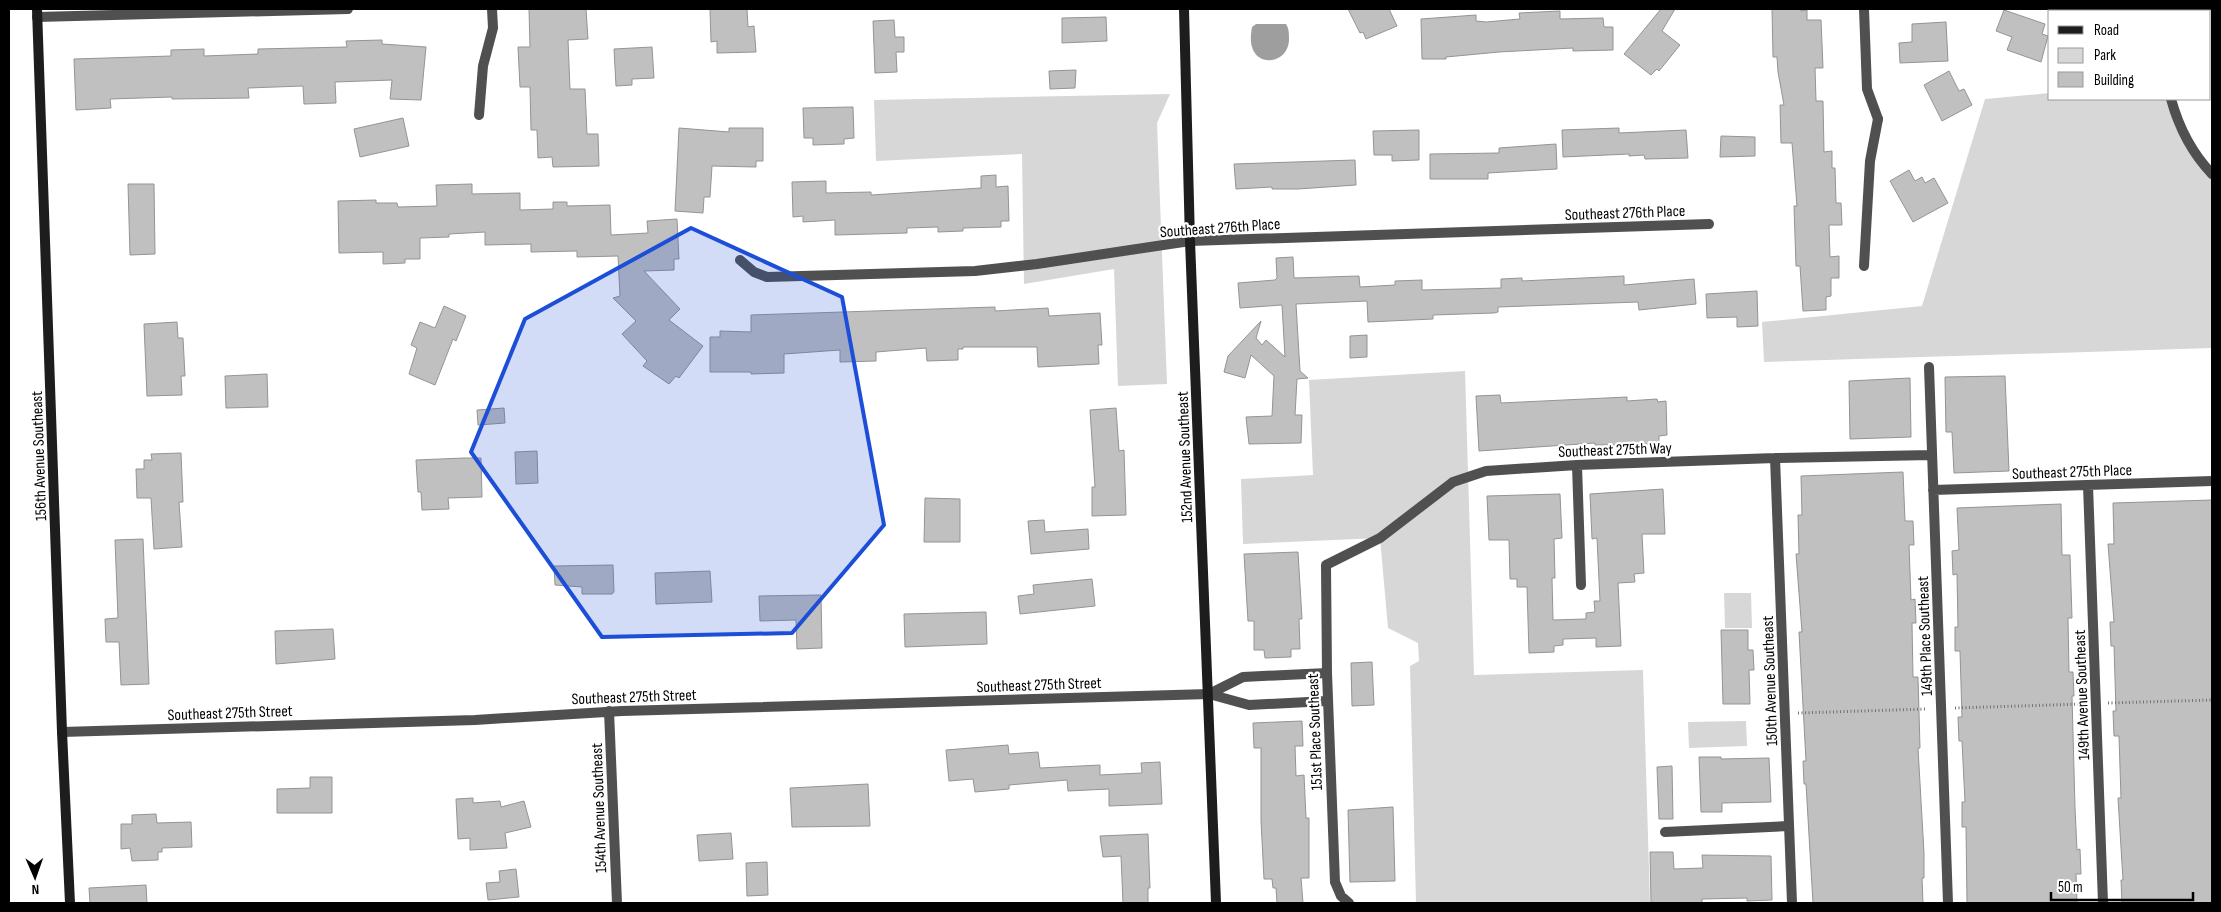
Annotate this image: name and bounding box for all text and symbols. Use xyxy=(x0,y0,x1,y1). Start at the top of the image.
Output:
legend xyxy=(2048,10,2211,100)
text: Road xyxy=(2094,21,2119,40)
text: Park xyxy=(2094,46,2116,65)
text: Building xyxy=(2094,71,2134,90)
street label: Southeast 276th Place xyxy=(1564,202,1686,225)
street label: Southeast 276th Place xyxy=(1159,215,1281,242)
street label: 156th Avenue Southeast xyxy=(28,391,51,521)
street label: 152nd Avenue Southeast xyxy=(1174,391,1197,523)
street label: Southeast 275th Way xyxy=(1558,439,1672,462)
street label: Southeast 275th Place xyxy=(2012,461,2132,484)
street label: 149th Place Southeast xyxy=(1914,575,1937,696)
street label: 150th Avenue Southeast xyxy=(1759,615,1782,746)
street label: 149th Avenue Southeast xyxy=(2071,629,2094,761)
street label: 151st Place Southeast xyxy=(1304,673,1327,791)
street label: Southeast 275th Street xyxy=(976,674,1102,697)
street label: Southeast 275th Street xyxy=(571,686,697,709)
street label: Southeast 275th Street xyxy=(167,702,293,725)
street label: 154th Avenue Southeast xyxy=(588,743,611,873)
north arrow xyxy=(10,852,60,902)
scale bar xyxy=(2051,870,2194,902)
text: 50 m xyxy=(2058,878,2083,897)
text: N xyxy=(31,881,39,898)

